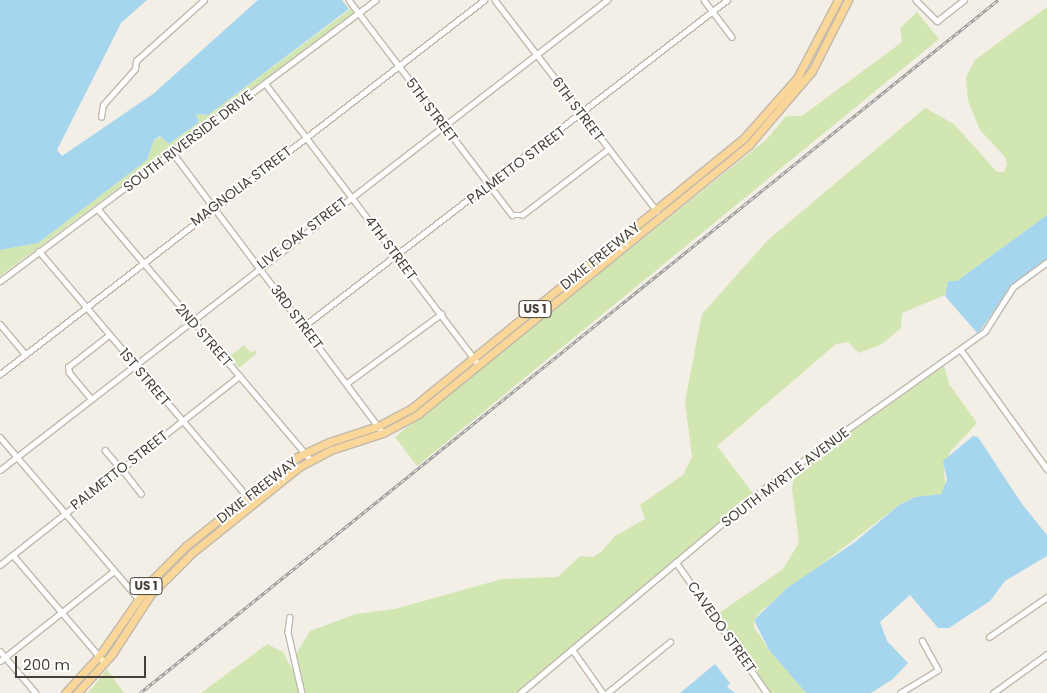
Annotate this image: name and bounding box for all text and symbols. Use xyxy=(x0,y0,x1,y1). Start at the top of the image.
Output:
street label: 6TH STREET xyxy=(548,74,608,144)
street label: 5TH STREET xyxy=(402,75,462,145)
street label: SOUTH RIVERSIDE DRIVE xyxy=(120,87,256,195)
street label: PALMETTO STREET xyxy=(463,122,569,208)
street label: MAGNOLIA STREET xyxy=(187,143,295,229)
street label: LIVE OAK STREET xyxy=(254,194,350,272)
street label: 4TH STREET xyxy=(361,213,421,283)
street label: DIXIE FREEWAY xyxy=(557,219,643,293)
street label: 3RD STREET xyxy=(267,281,327,353)
street label: 2ND STREET xyxy=(172,300,236,370)
road number: US 1 xyxy=(518,300,552,318)
street label: 1ST STREET xyxy=(116,345,174,409)
street label: SOUTH MYRTLE AVENUE xyxy=(718,423,852,531)
street label: PALMETTO STREET xyxy=(67,427,171,513)
street label: DIXIE FREEWAY xyxy=(213,453,301,527)
road number: US 1 xyxy=(128,576,164,596)
street label: CAVEDO STREET xyxy=(684,578,760,676)
scale bar xyxy=(18,646,149,678)
text: 200 m xyxy=(23,654,70,675)

